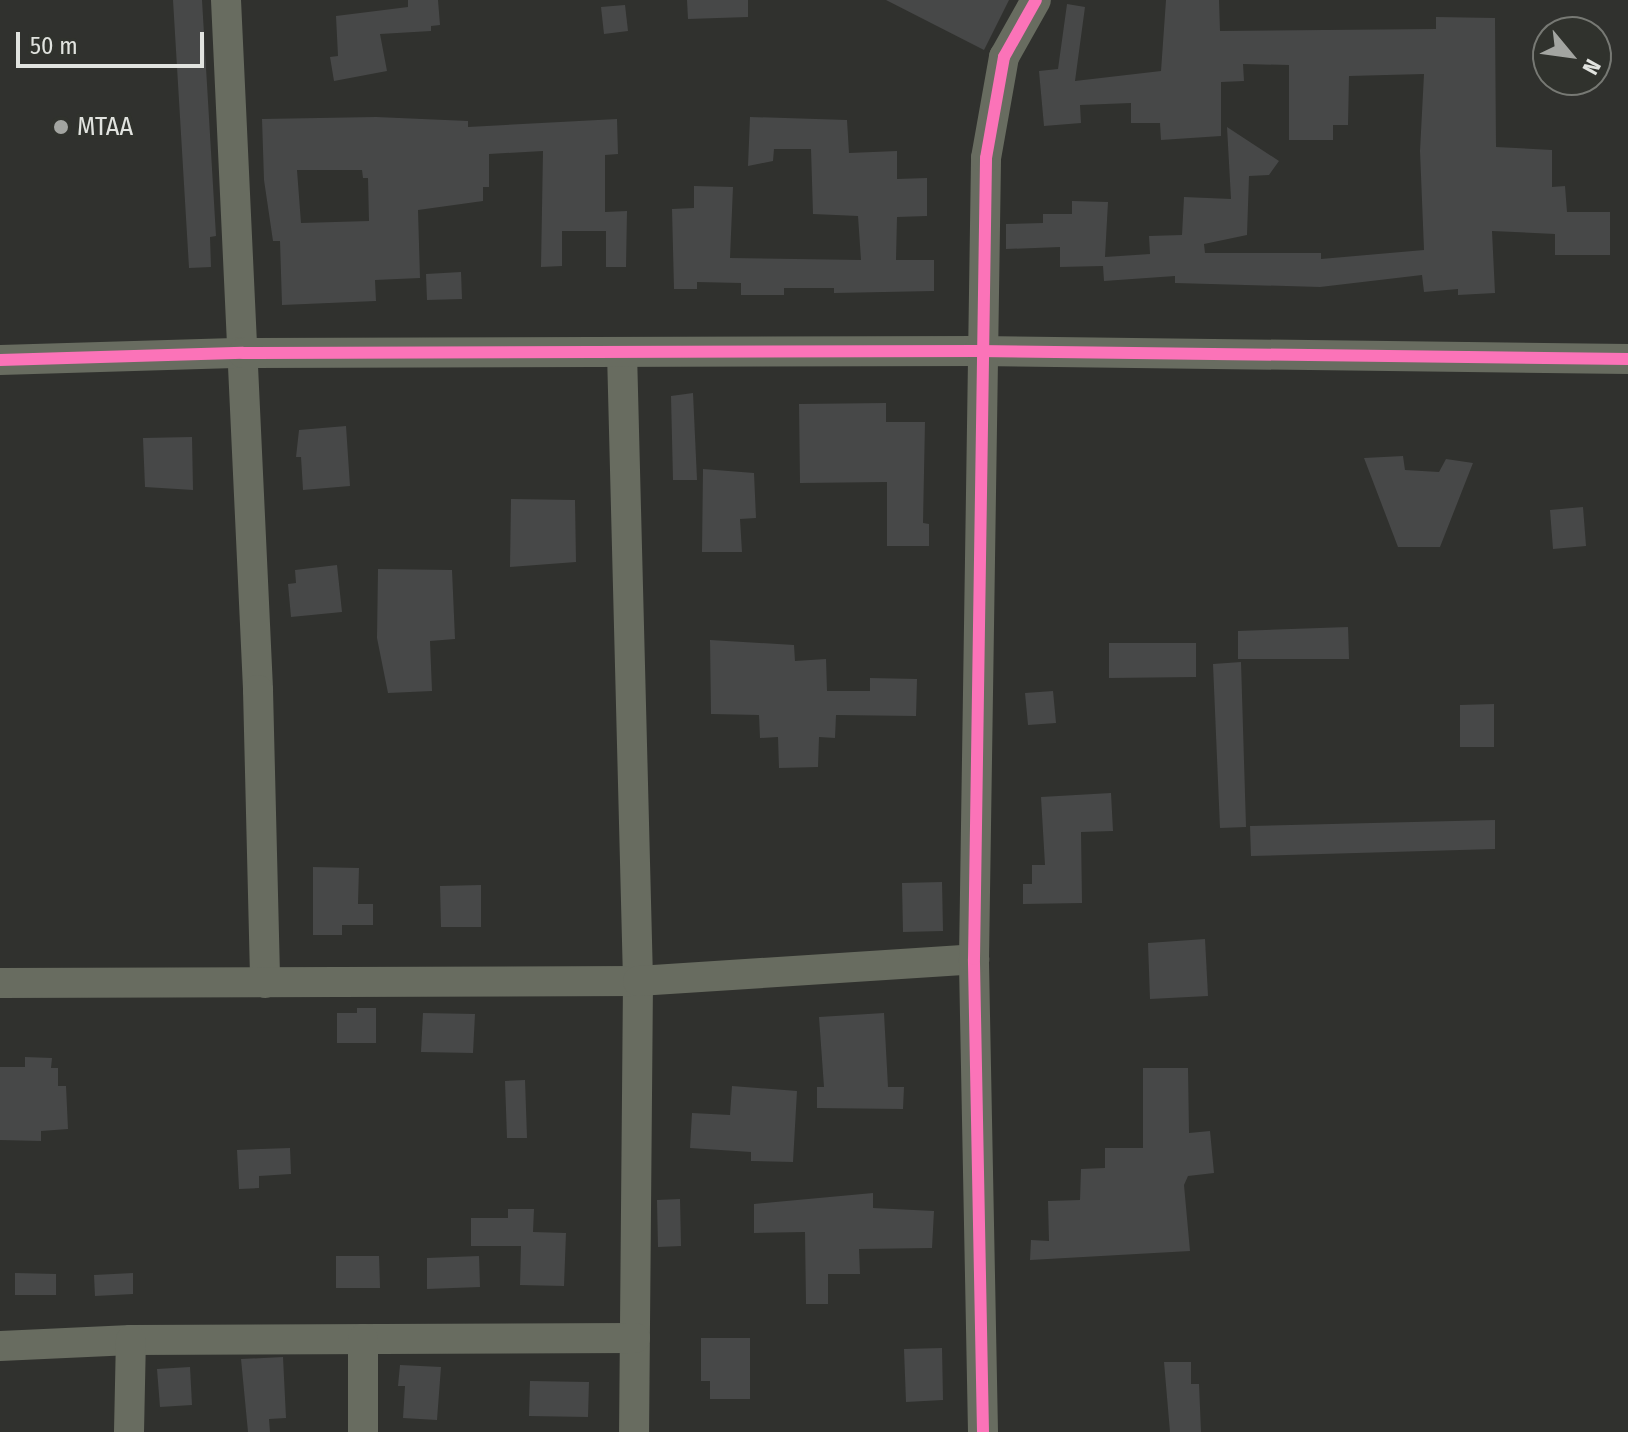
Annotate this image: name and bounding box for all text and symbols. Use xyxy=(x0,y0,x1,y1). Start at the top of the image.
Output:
scale bar xyxy=(20,16,208,66)
north arrow xyxy=(1532,16,1612,96)
text: 50 m xyxy=(30,32,78,60)
text: N xyxy=(1577,55,1607,79)
place label: MTAA xyxy=(77,111,133,143)
marker: MTAA xyxy=(52,118,70,136)

